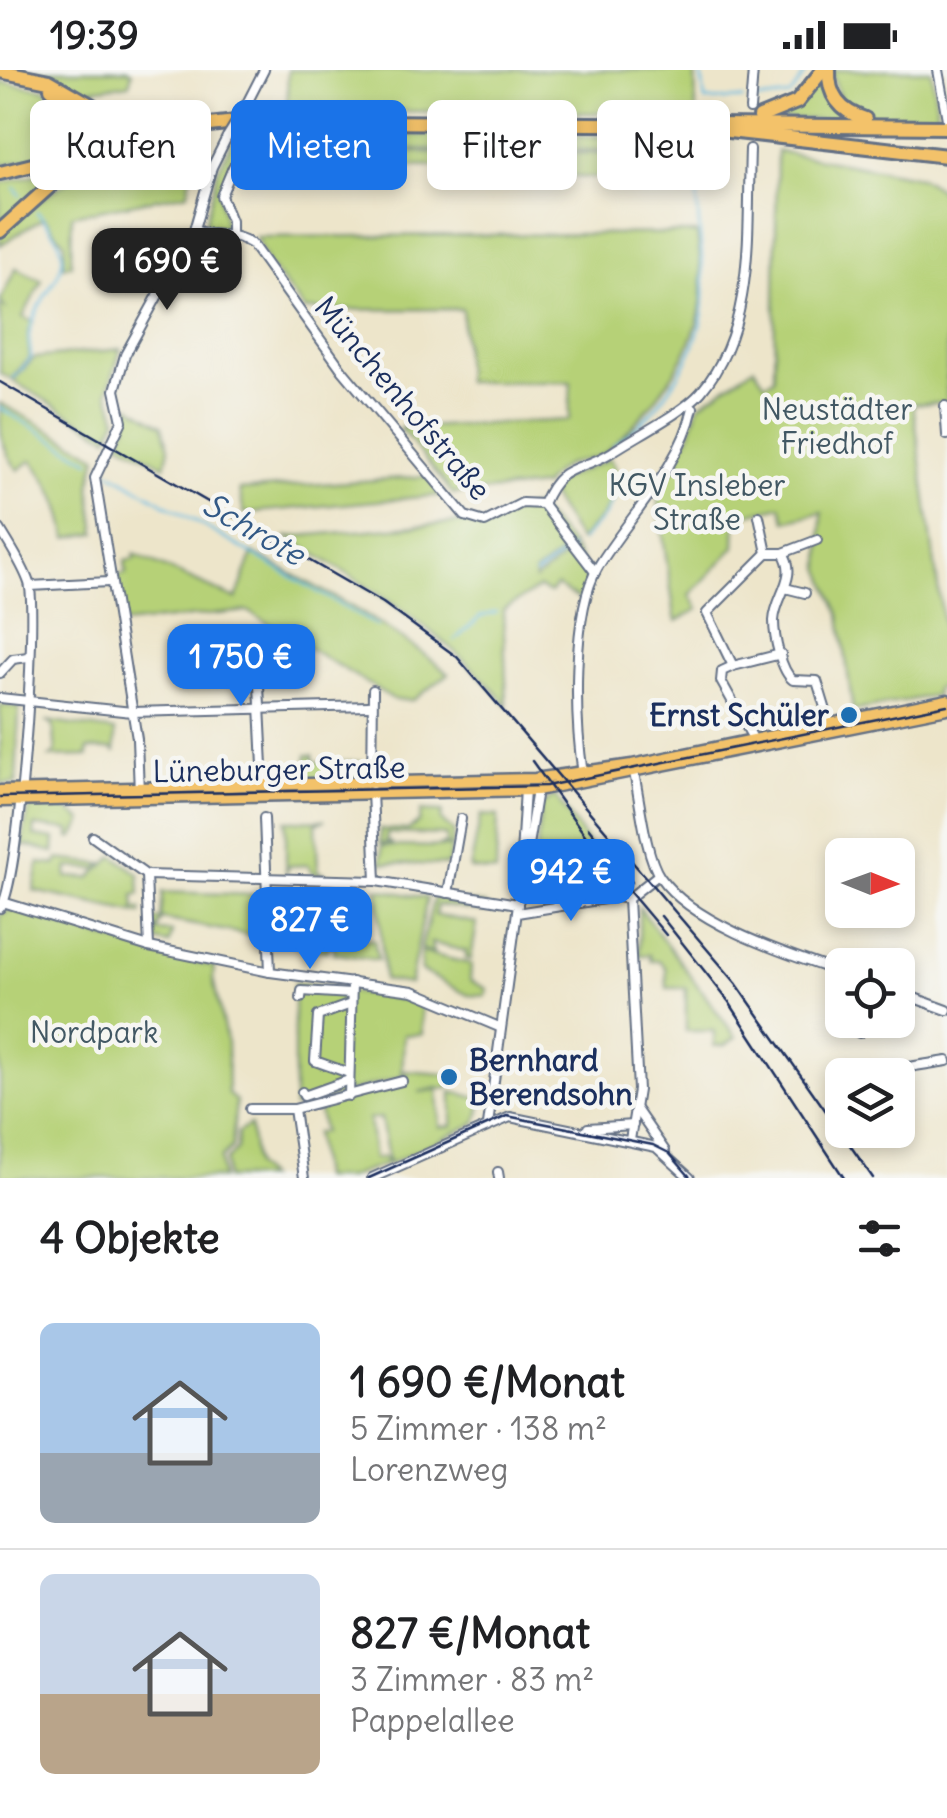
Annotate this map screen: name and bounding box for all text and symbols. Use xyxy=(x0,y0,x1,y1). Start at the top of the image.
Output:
text: 19:39 xyxy=(50,12,139,59)
chip: Kaufen xyxy=(30,100,211,190)
chip: Mieten xyxy=(231,100,407,190)
chip: Filter xyxy=(427,100,577,190)
chip: Neu xyxy=(597,100,730,190)
pin: 1 690 € xyxy=(75,228,259,313)
text: 1 690 € xyxy=(114,240,220,281)
street label: Münchenhofstraße xyxy=(307,288,499,508)
park label: Neustädter Friedhof xyxy=(762,390,912,462)
park label: KGV Insleber Straße xyxy=(608,466,786,538)
water label: Schrote xyxy=(196,484,315,576)
pin: 1 750 € xyxy=(149,624,333,709)
text: 1 750 € xyxy=(189,636,293,677)
place label: Ernst Schüler xyxy=(649,696,830,734)
marker: Ernst Schüler xyxy=(838,704,860,726)
street label: Lüneburger Straße xyxy=(152,748,406,790)
north arrow xyxy=(825,838,915,928)
map controls xyxy=(825,838,915,1148)
pin: 942 € xyxy=(501,839,641,924)
text: 942 € xyxy=(530,851,612,892)
pin: 827 € xyxy=(240,887,380,972)
text: 827 € xyxy=(270,899,350,940)
button: locate xyxy=(825,948,915,1038)
park label: Nordpark xyxy=(30,1013,158,1051)
place label: Bernhard Berendsohn xyxy=(469,1041,633,1113)
button: layers xyxy=(825,1058,915,1148)
marker: Bernhard Berendsohn xyxy=(438,1066,460,1088)
icon: filters xyxy=(852,1211,907,1266)
text: 4 Objekte xyxy=(40,1212,220,1264)
text: 1 690 €/Monat xyxy=(350,1356,625,1408)
icon: home xyxy=(120,1363,240,1483)
text: 5 Zimmer · 138 m² xyxy=(350,1408,607,1449)
text: Lorenzweg xyxy=(350,1449,508,1490)
text: 827 €/Monat xyxy=(350,1607,590,1659)
icon: home xyxy=(120,1614,240,1734)
text: 3 Zimmer · 83 m² xyxy=(350,1659,594,1700)
text: Pappelallee xyxy=(350,1700,515,1741)

